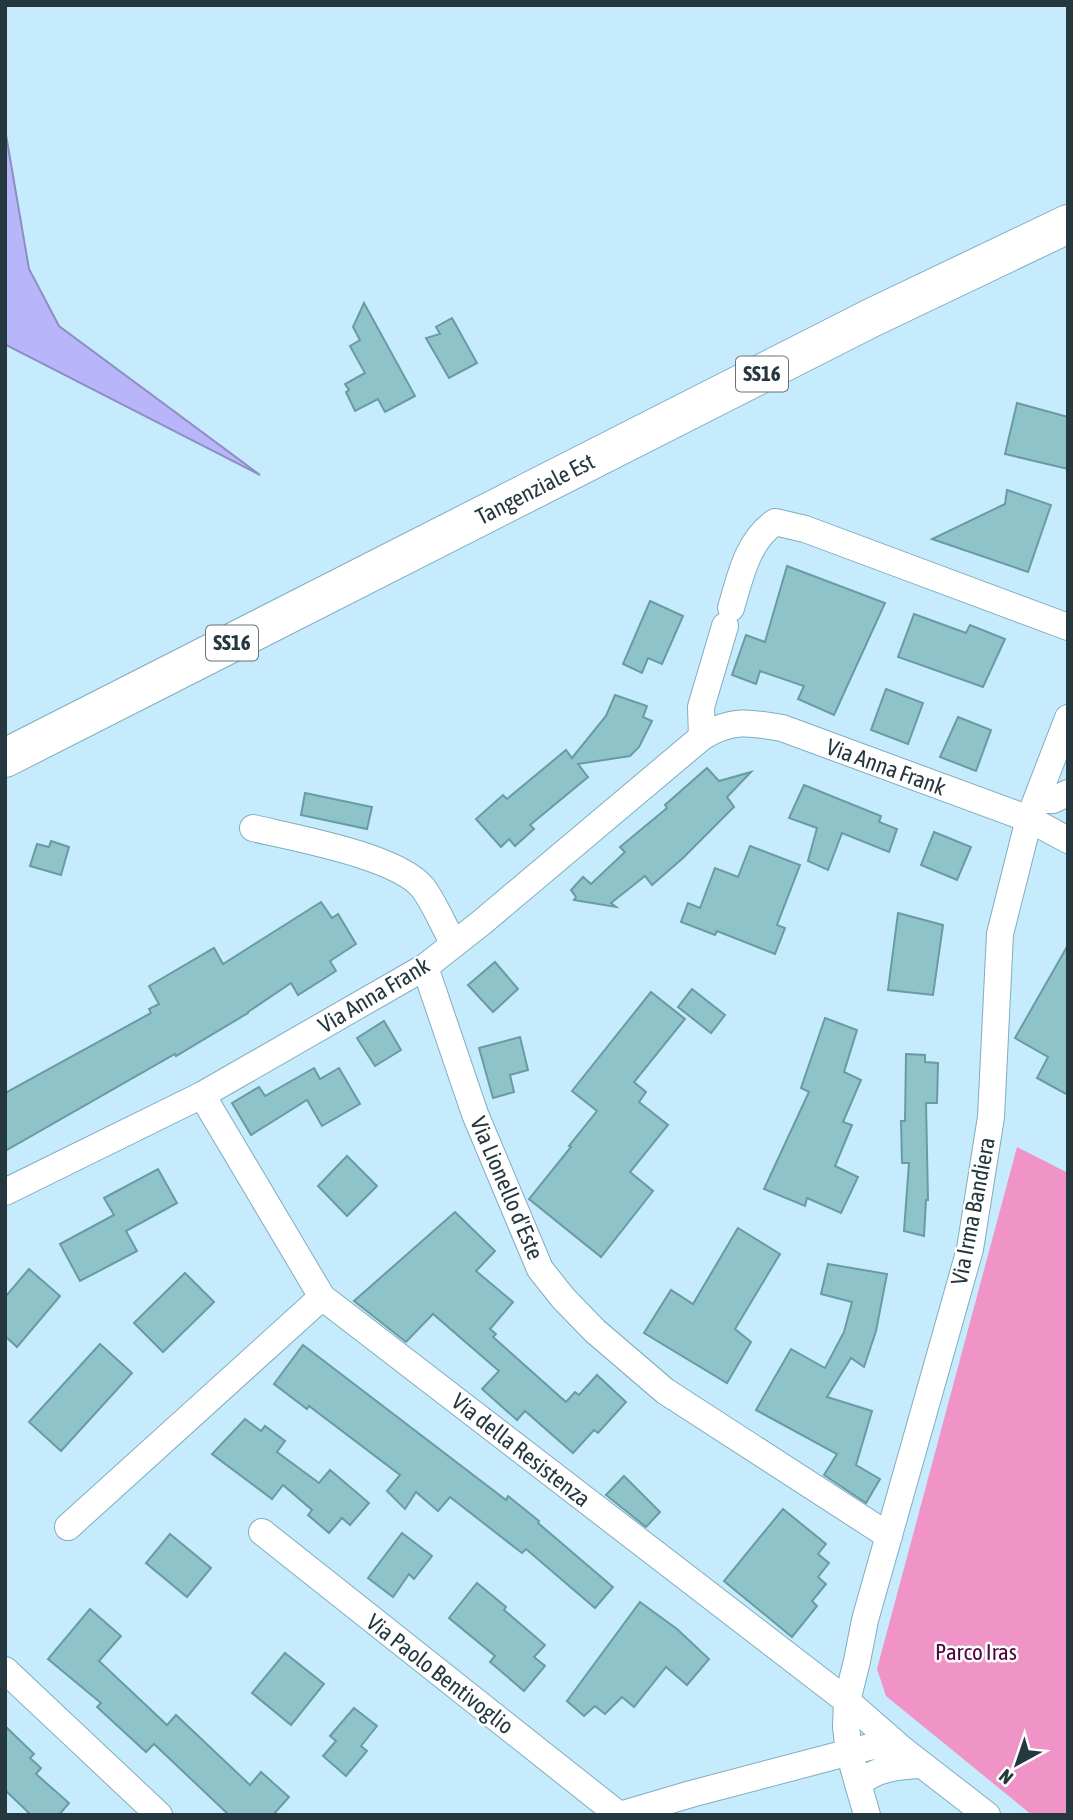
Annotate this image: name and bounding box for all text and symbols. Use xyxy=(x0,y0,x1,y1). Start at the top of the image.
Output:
road number: SS16 xyxy=(736,356,788,392)
street label: Tangenziale Est xyxy=(471,448,599,530)
road number: SS16 xyxy=(206,626,258,660)
street label: Via Anna Frank xyxy=(823,733,949,801)
street label: Via Anna Frank xyxy=(314,952,434,1038)
street label: Via Lionello d'Este xyxy=(465,1113,549,1263)
street label: Via Irma Bandiera xyxy=(946,1135,1000,1287)
street label: Via della Resistenza xyxy=(447,1388,595,1512)
street label: Via Paolo Bentivoglio xyxy=(361,1609,519,1739)
park label: Parco Iras xyxy=(935,1639,1017,1665)
north arrow xyxy=(982,1729,1052,1799)
text: N xyxy=(995,1765,1017,1789)

